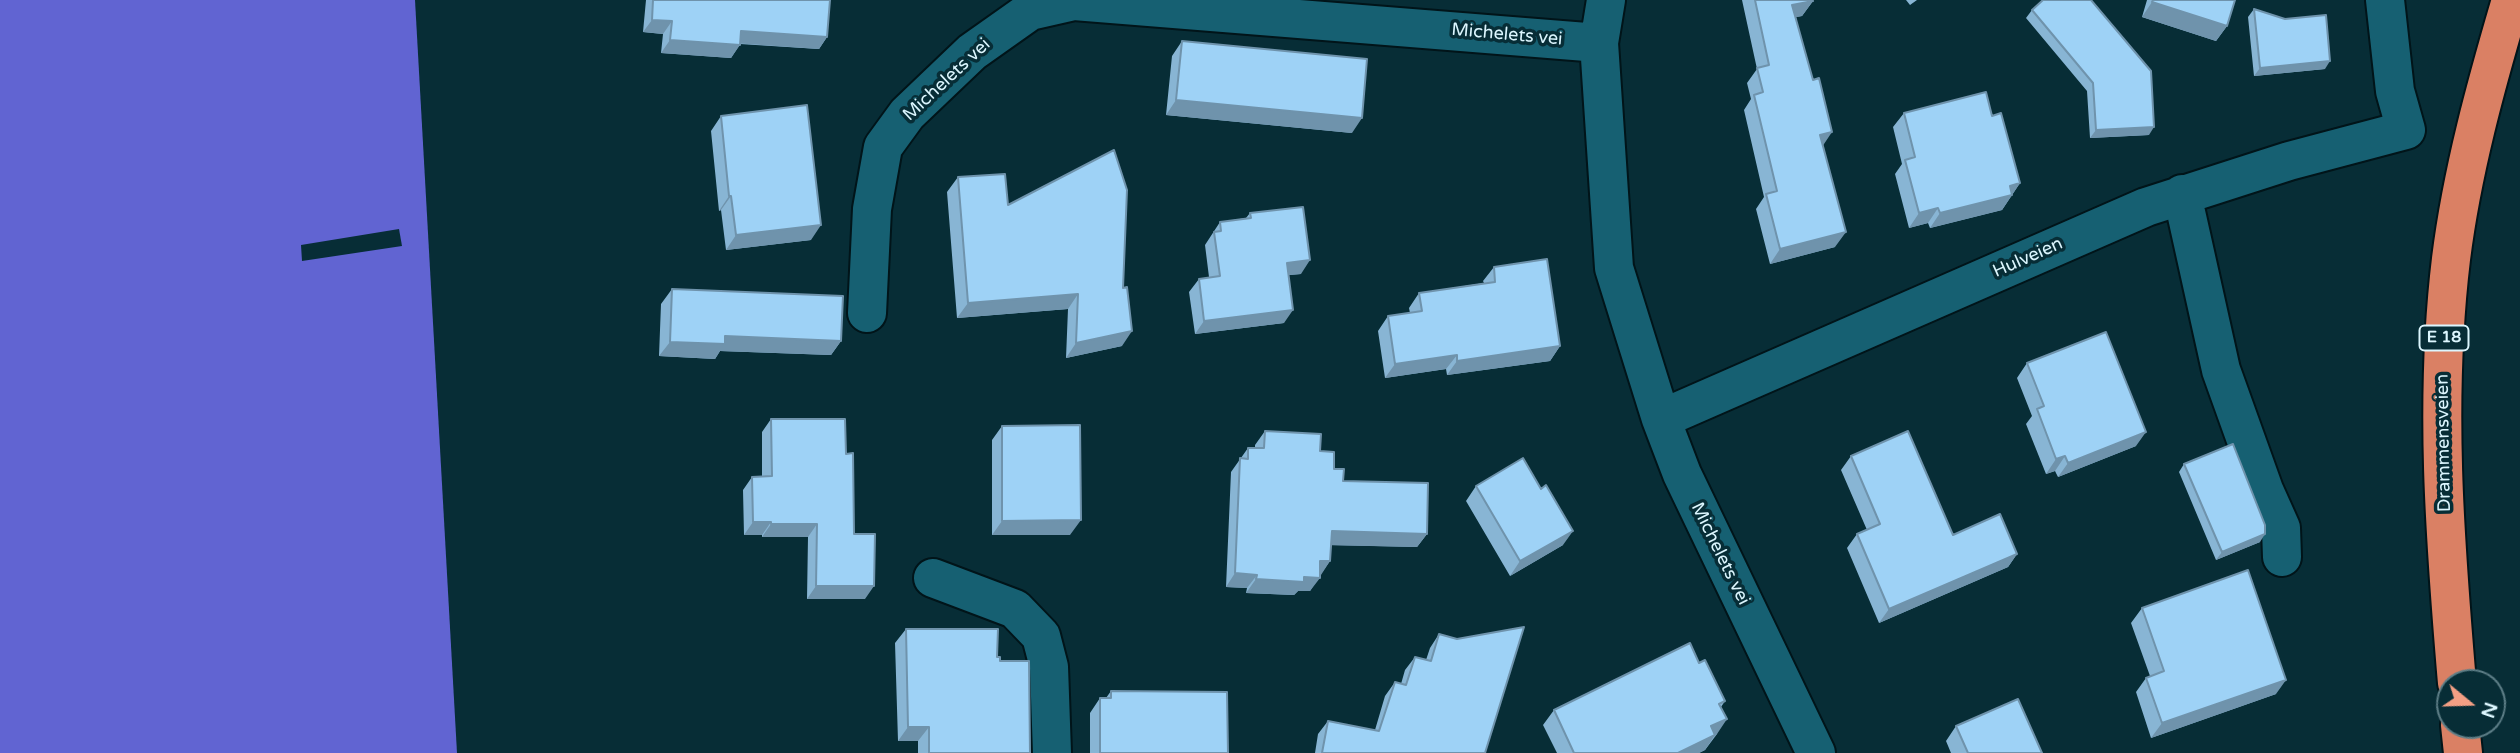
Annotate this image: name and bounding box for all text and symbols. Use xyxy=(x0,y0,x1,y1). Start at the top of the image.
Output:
street label: Michelets vei xyxy=(1451,19,1563,51)
street label: Michelets vei xyxy=(899,34,995,126)
street label: Hulveien xyxy=(1990,233,2066,283)
road number: E 18 xyxy=(2420,326,2468,350)
street label: Drammensveien xyxy=(2432,374,2456,512)
street label: Michelets vei xyxy=(1686,499,1754,609)
north arrow xyxy=(2436,669,2506,739)
text: N xyxy=(2476,699,2502,721)

